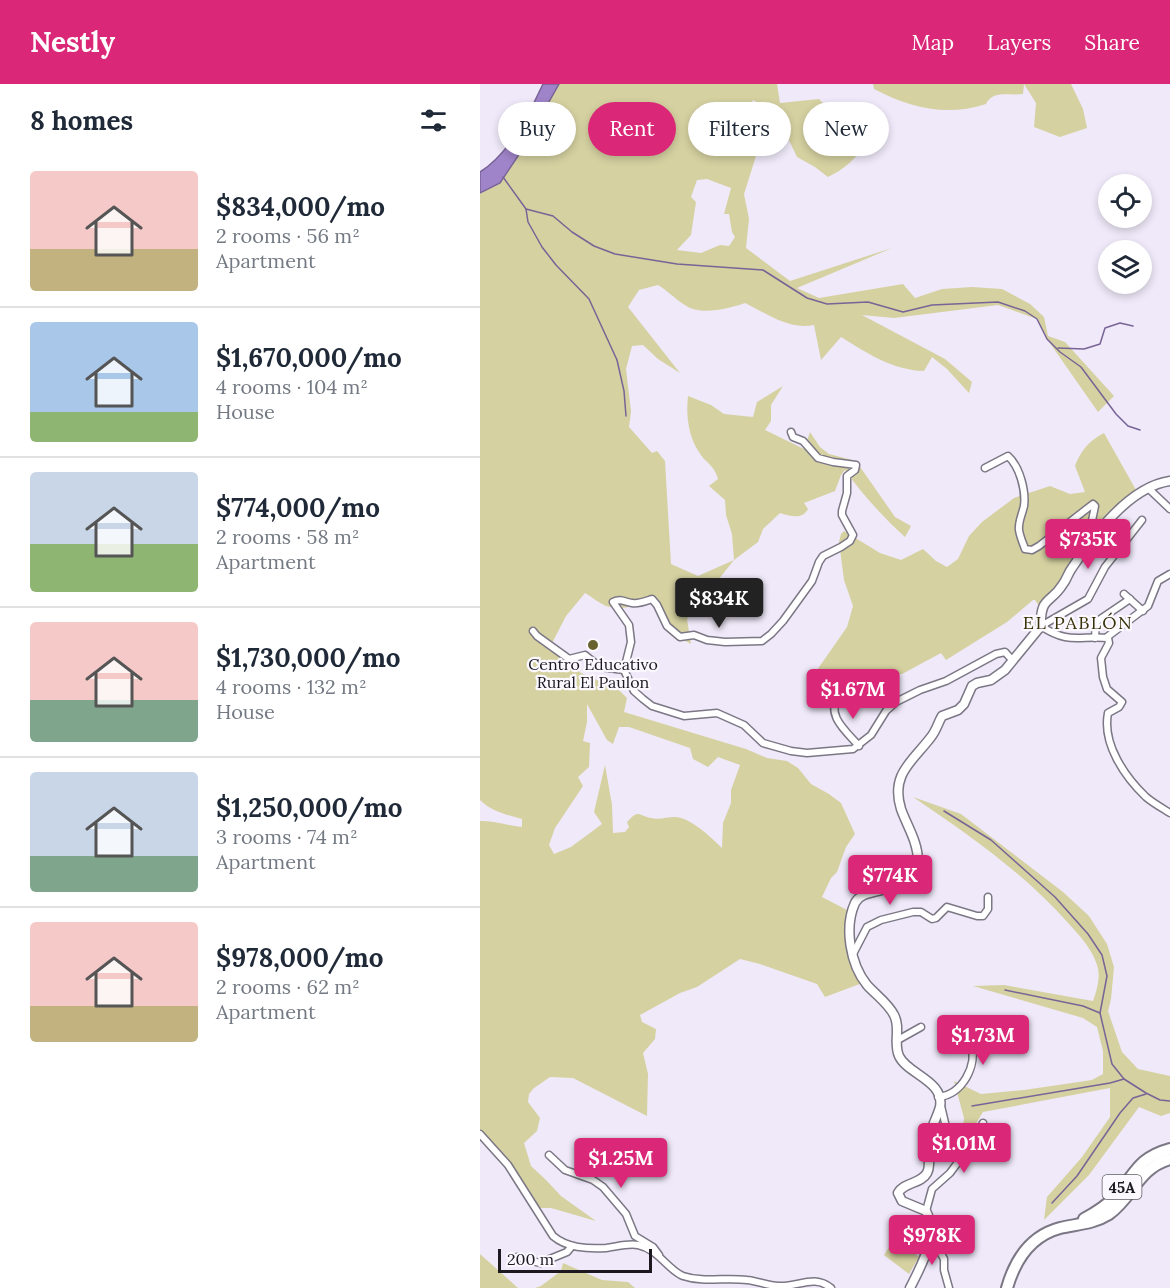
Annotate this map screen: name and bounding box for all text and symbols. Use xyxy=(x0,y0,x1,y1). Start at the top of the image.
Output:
text: Nestly xyxy=(30,24,115,60)
text: Map xyxy=(911,29,954,56)
text: Layers xyxy=(987,29,1051,56)
text: Share xyxy=(1084,29,1140,56)
chip: Buy xyxy=(498,102,576,156)
chip: Rent xyxy=(588,102,676,156)
chip: Filters xyxy=(688,102,791,156)
chip: New xyxy=(803,102,889,156)
text: 8 homes xyxy=(30,104,133,137)
icon: filters xyxy=(417,104,450,137)
map controls xyxy=(1098,174,1152,294)
button: locate xyxy=(1098,174,1152,228)
text: $834,000/mo xyxy=(216,190,385,223)
icon: home xyxy=(78,195,150,267)
text: 2 rooms · 56 m² xyxy=(216,223,360,248)
button: layers xyxy=(1098,240,1152,294)
text: Apartment xyxy=(216,248,316,273)
text: $1,670,000/mo xyxy=(216,341,402,374)
icon: home xyxy=(78,346,150,418)
text: 4 rooms · 104 m² xyxy=(216,374,368,399)
text: House xyxy=(216,399,275,424)
text: $774,000/mo xyxy=(216,491,380,524)
icon: home xyxy=(78,496,150,568)
pin: $735K xyxy=(1046,519,1130,570)
text: 2 rooms · 58 m² xyxy=(216,524,360,549)
text: $735K xyxy=(1059,526,1117,551)
text: Apartment xyxy=(216,549,316,574)
pin: $834K xyxy=(677,578,761,629)
text: $834K xyxy=(689,585,749,610)
district label: EL PABLÓN xyxy=(1023,611,1133,634)
marker: Centro Educativo Rural El Paulon xyxy=(586,638,600,652)
text: $1,730,000/mo xyxy=(216,641,401,674)
icon: home xyxy=(78,646,150,718)
place label: Centro Educativo Rural El Paulon xyxy=(528,654,658,692)
pin: $1.67M xyxy=(804,669,902,720)
text: 4 rooms · 132 m² xyxy=(216,674,367,699)
text: $1.67M xyxy=(821,676,885,701)
text: House xyxy=(216,699,275,724)
text: $1,250,000/mo xyxy=(216,791,402,824)
icon: home xyxy=(78,796,150,868)
text: 3 rooms · 74 m² xyxy=(216,824,358,849)
text: Apartment xyxy=(216,849,316,874)
pin: $774K xyxy=(848,855,932,906)
text: $774K xyxy=(862,862,918,887)
text: $978,000/mo xyxy=(216,941,383,974)
icon: home xyxy=(78,946,150,1018)
text: 2 rooms · 62 m² xyxy=(216,974,360,999)
text: Apartment xyxy=(216,999,316,1024)
pin: $1.73M xyxy=(934,1015,1032,1066)
text: $1.73M xyxy=(951,1022,1015,1047)
pin: $1.01M xyxy=(915,1123,1013,1174)
text: $1.01M xyxy=(932,1130,996,1155)
pin: $1.25M xyxy=(572,1138,670,1189)
text: $1.25M xyxy=(588,1145,654,1170)
road number: 45A xyxy=(1102,1175,1142,1199)
pin: $978K xyxy=(890,1215,974,1266)
text: $978K xyxy=(903,1222,961,1247)
scale bar xyxy=(498,1246,652,1274)
text: 200 m xyxy=(507,1249,554,1269)

